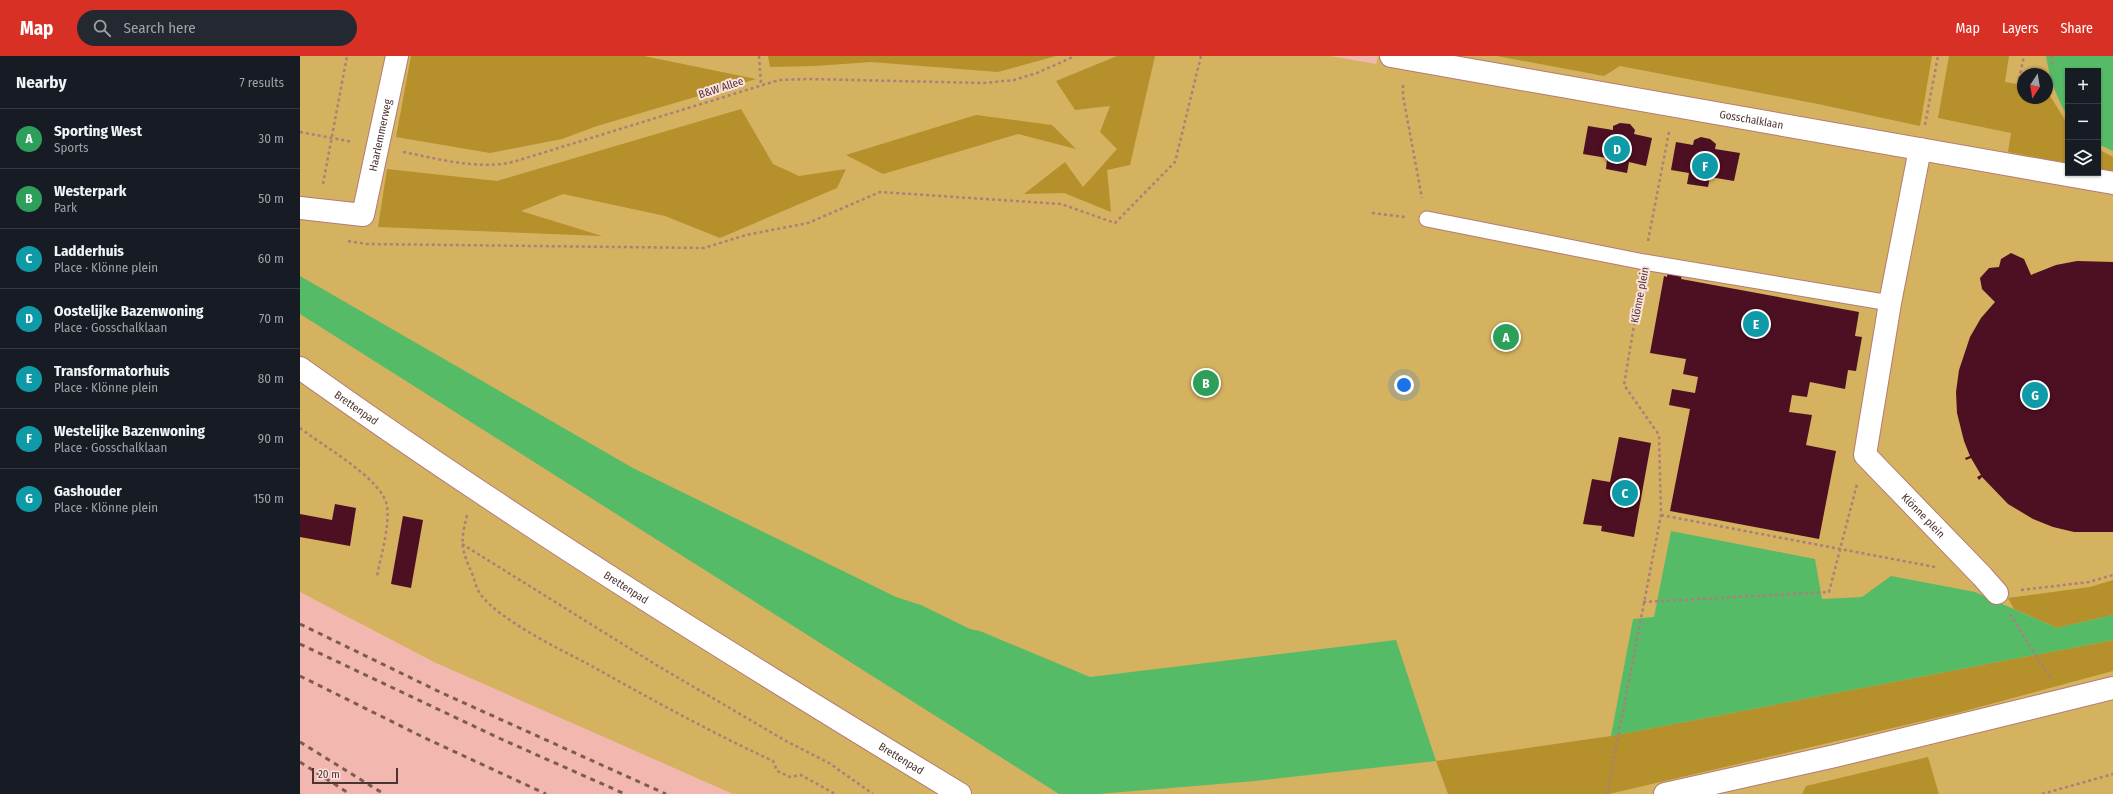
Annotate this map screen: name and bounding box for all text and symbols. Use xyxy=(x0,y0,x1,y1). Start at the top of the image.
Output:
search box xyxy=(77,10,357,46)
text: Map xyxy=(20,17,53,40)
icon: search xyxy=(91,17,113,39)
text: Search here xyxy=(123,19,196,37)
text: Map xyxy=(1956,20,1980,37)
text: Layers xyxy=(2002,20,2038,37)
text: Share xyxy=(2060,20,2093,37)
north arrow xyxy=(2017,68,2053,104)
map controls xyxy=(2065,68,2101,176)
button: + xyxy=(2065,68,2101,104)
text: Nearby xyxy=(16,72,67,93)
text: 7 results xyxy=(240,75,284,90)
street label: B&W Allee xyxy=(697,75,745,101)
street label: Haarlemmerweg xyxy=(366,97,394,173)
button: − xyxy=(2065,104,2101,140)
street label: Gosschalklaan xyxy=(1718,107,1784,131)
text: Sporting West xyxy=(54,122,142,140)
text: A xyxy=(25,131,33,146)
text: 30 m xyxy=(258,131,284,146)
pin: D xyxy=(1604,134,1630,164)
text: Sports xyxy=(54,140,89,155)
button: layers xyxy=(2065,140,2101,176)
pin: F xyxy=(1692,151,1718,181)
text: Westerpark xyxy=(54,182,126,200)
text: B xyxy=(25,191,33,206)
text: 50 m xyxy=(258,191,284,206)
text: Park xyxy=(54,200,77,215)
text: Ladderhuis xyxy=(54,242,124,260)
text: C xyxy=(26,251,32,266)
text: 60 m xyxy=(258,251,284,266)
text: Place · Klönne plein xyxy=(54,260,158,275)
street label: Klönne plein xyxy=(1628,266,1652,324)
text: Oostelijke Bazenwoning xyxy=(54,302,204,320)
pin: E xyxy=(1743,309,1769,339)
text: D xyxy=(25,311,33,326)
text: 70 m xyxy=(259,311,284,326)
text: Place · Gosschalklaan xyxy=(54,320,167,335)
pin: A xyxy=(1493,322,1519,352)
text: Transformatorhuis xyxy=(54,362,170,380)
pin: B xyxy=(1193,368,1219,398)
text: E xyxy=(26,371,32,386)
text: 80 m xyxy=(258,371,284,386)
your location xyxy=(1394,375,1414,395)
text: Place · Klönne plein xyxy=(54,380,158,395)
pin: G xyxy=(2022,380,2048,410)
street label: Brettenpad xyxy=(332,388,381,427)
text: Westelijke Bazenwoning xyxy=(54,422,205,440)
text: F xyxy=(26,431,32,446)
text: 90 m xyxy=(258,431,284,446)
text: Place · Gosschalklaan xyxy=(54,440,167,455)
pin: C xyxy=(1612,478,1638,508)
text: Gashouder xyxy=(54,482,122,500)
street label: Klönne plein xyxy=(1899,490,1948,540)
text: G xyxy=(25,491,33,506)
text: 150 m xyxy=(253,491,284,506)
text: Place · Klönne plein xyxy=(54,500,158,515)
street label: Brettenpad xyxy=(601,568,651,606)
street label: Brettenpad xyxy=(876,740,926,777)
scale bar xyxy=(312,766,398,785)
text: 20 m xyxy=(318,768,340,781)

